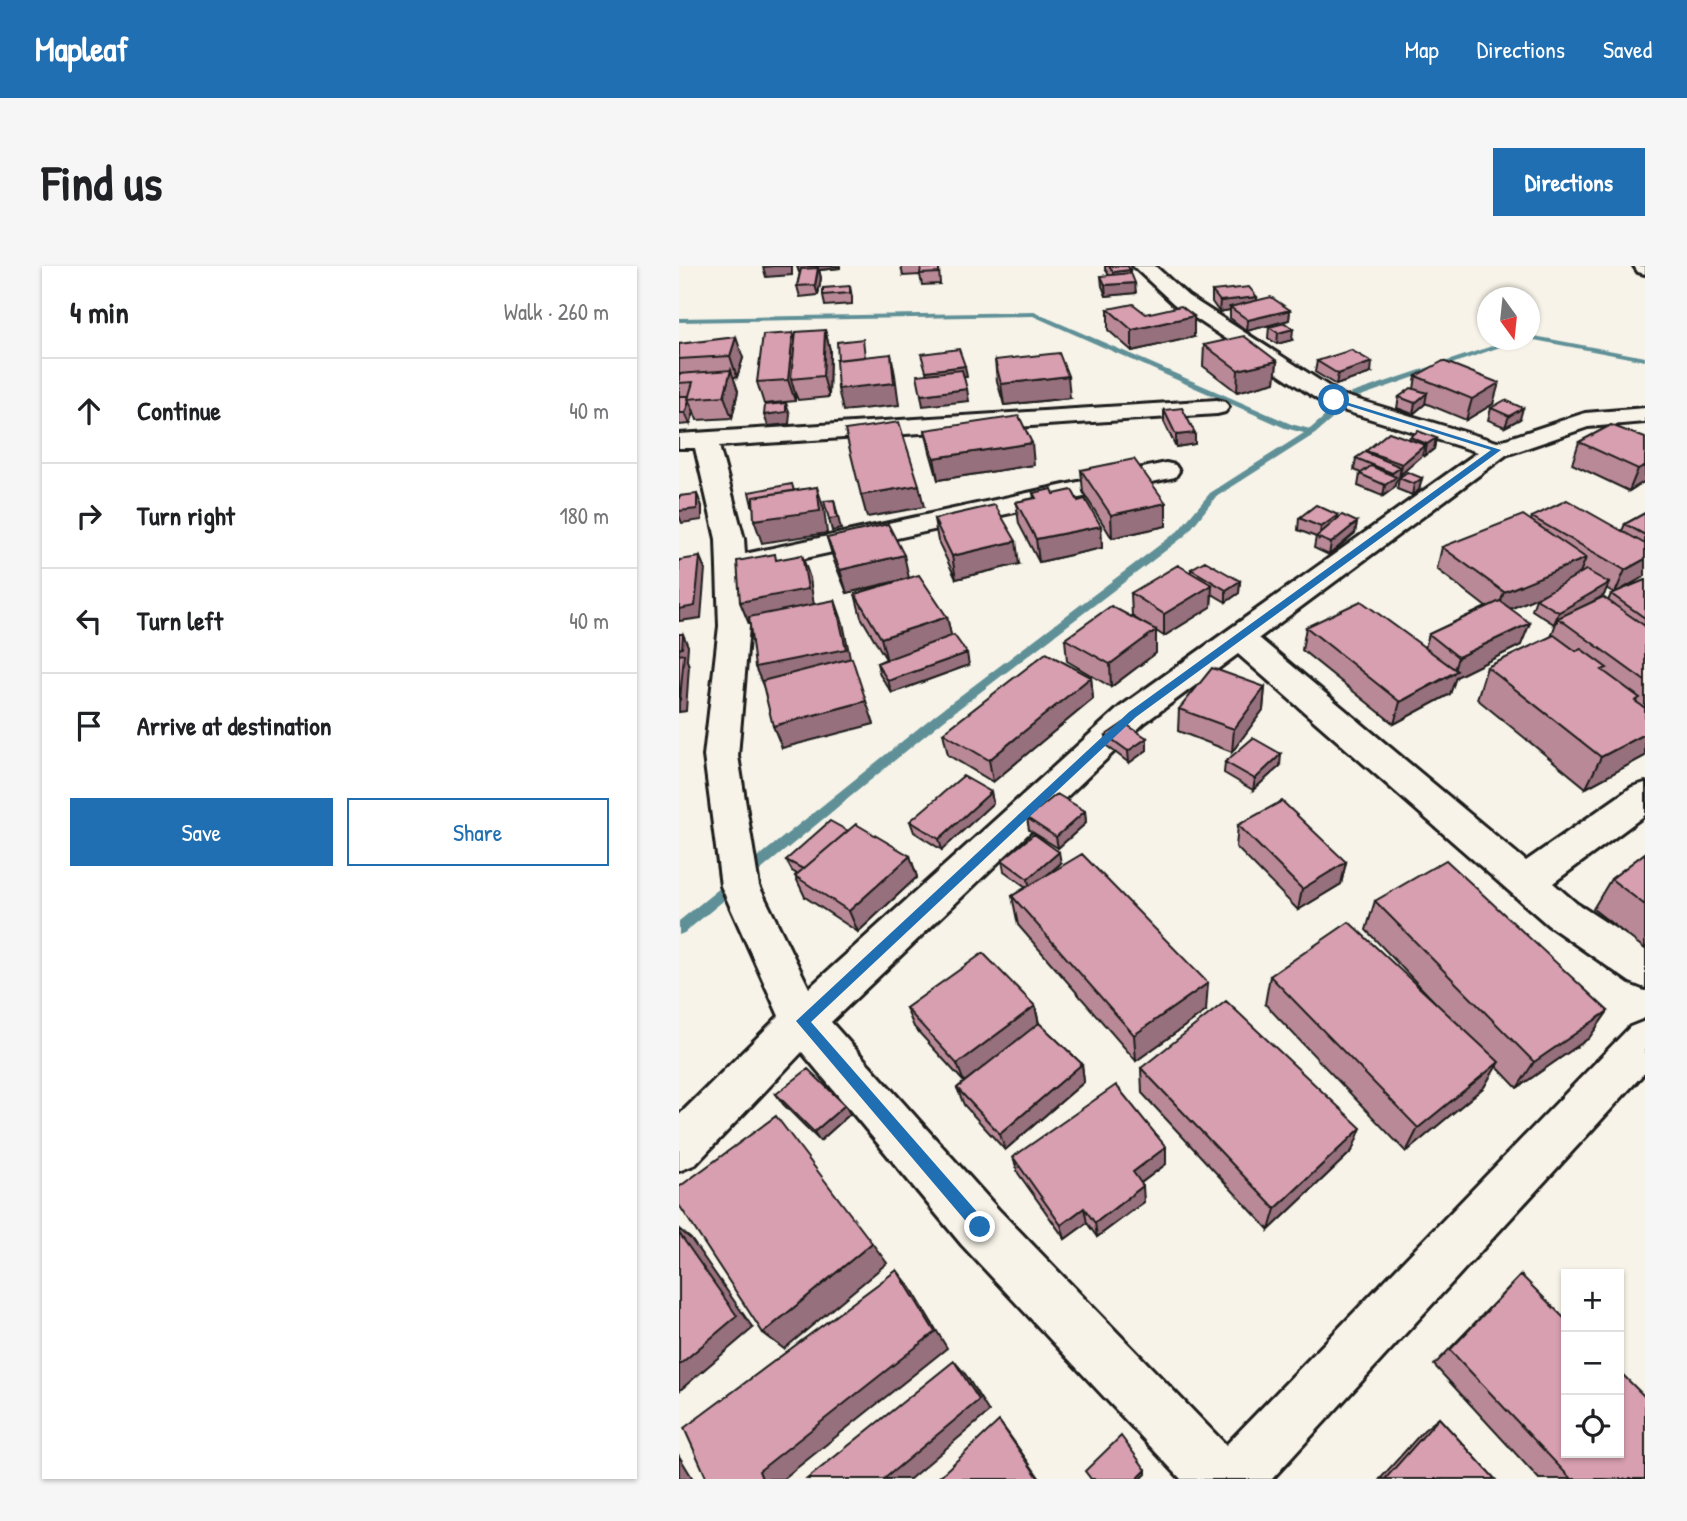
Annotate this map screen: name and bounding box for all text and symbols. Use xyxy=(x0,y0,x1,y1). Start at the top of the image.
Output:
text: Mapleaf xyxy=(35,27,128,71)
text: Map xyxy=(1405,33,1439,65)
text: Directions xyxy=(1477,33,1565,65)
text: Saved xyxy=(1603,33,1652,65)
button: Directions xyxy=(1493,148,1645,216)
text: Find us xyxy=(42,149,162,215)
north arrow xyxy=(1477,287,1540,350)
text: 4 min xyxy=(70,292,129,332)
text: Walk · 260 m xyxy=(504,296,609,327)
route start xyxy=(1318,384,1349,415)
icon: ahead xyxy=(70,392,108,430)
text: Continue xyxy=(137,393,221,428)
text: 40 m xyxy=(569,395,609,426)
icon: right xyxy=(70,497,108,535)
text: Turn right xyxy=(137,498,235,533)
text: 180 m xyxy=(559,500,609,531)
icon: left xyxy=(70,602,108,640)
text: Turn left xyxy=(137,603,223,638)
text: 40 m xyxy=(569,605,609,636)
icon: arrive xyxy=(70,707,108,745)
text: Arrive at destination xyxy=(137,708,332,743)
button: Save xyxy=(70,798,333,866)
button: Share xyxy=(347,798,609,866)
route end xyxy=(964,1211,995,1242)
map controls xyxy=(1561,1269,1624,1458)
button: + xyxy=(1561,1269,1624,1332)
button: − xyxy=(1561,1332,1624,1395)
button: locate xyxy=(1561,1395,1624,1458)

